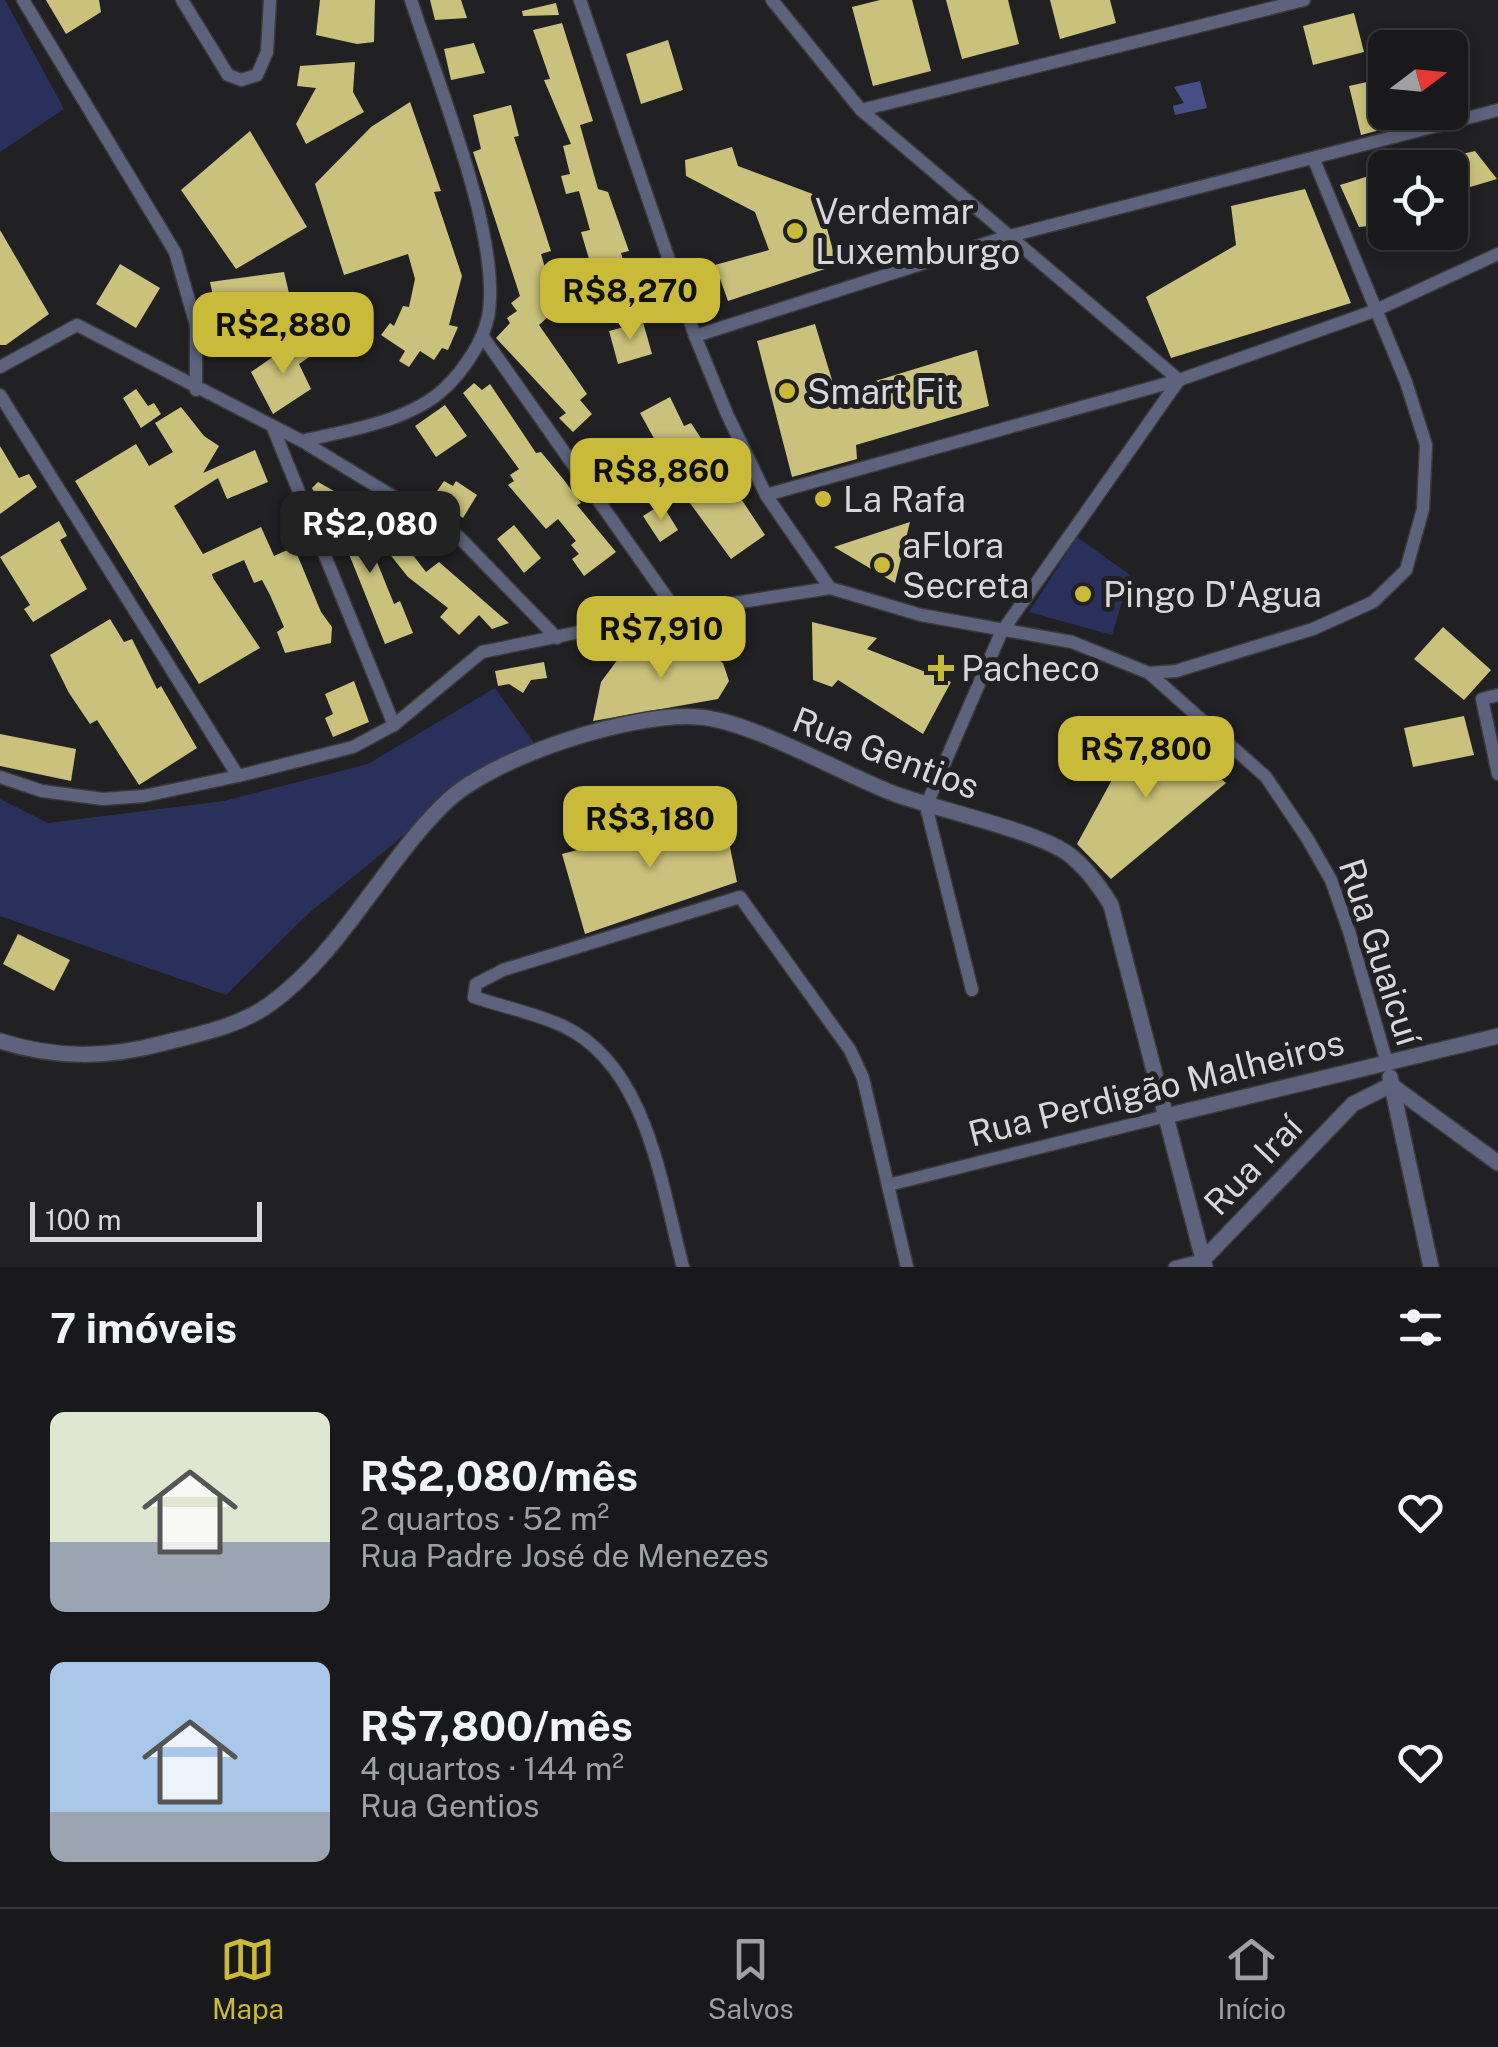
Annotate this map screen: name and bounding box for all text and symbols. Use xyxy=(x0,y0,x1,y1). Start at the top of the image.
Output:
north arrow xyxy=(1368,30,1468,130)
map controls xyxy=(1368,30,1468,250)
button: locate xyxy=(1368,150,1468,250)
place label: Verdemar Luxemburgo xyxy=(815,191,1020,272)
marker: Verdemar Luxemburgo xyxy=(784,220,806,242)
pin: R$8,270 xyxy=(538,258,722,343)
text: R$8,270 xyxy=(562,272,698,309)
pin: R$2,880 xyxy=(191,292,375,377)
text: R$2,880 xyxy=(215,306,351,343)
place label: Smart Fit xyxy=(807,371,958,412)
marker: Smart Fit xyxy=(776,380,798,402)
pin: R$8,860 xyxy=(569,438,753,523)
text: R$8,860 xyxy=(592,452,730,489)
place label: La Rafa xyxy=(843,479,966,520)
marker: La Rafa xyxy=(812,488,834,510)
pin: R$2,080 xyxy=(278,491,462,576)
text: R$2,080 xyxy=(302,505,438,542)
place label: aFlora Secreta xyxy=(902,525,1029,606)
marker: aFlora Secreta xyxy=(871,554,893,576)
place label: Pingo D'Agua xyxy=(1103,574,1322,615)
marker: Pingo D'Agua xyxy=(1072,583,1094,605)
pin: R$7,910 xyxy=(569,596,753,681)
text: R$7,910 xyxy=(599,610,723,647)
place label: Pacheco xyxy=(961,648,1100,689)
marker: Pacheco xyxy=(930,657,952,679)
street label: Rua Gentios xyxy=(787,699,985,807)
pin: R$7,800 xyxy=(1054,716,1238,801)
text: R$7,800 xyxy=(1080,730,1212,767)
pin: R$3,180 xyxy=(558,786,742,871)
text: R$3,180 xyxy=(585,800,715,837)
street label: Rua Guaicuí xyxy=(1331,854,1430,1051)
street label: Rua Perdigão Malheiros xyxy=(964,1021,1348,1155)
street label: Rua Iraí xyxy=(1196,1106,1311,1223)
scale bar xyxy=(30,1197,262,1242)
text: 100 m xyxy=(45,1203,122,1236)
icon: filters xyxy=(1393,1300,1448,1355)
text: 7 imóveis xyxy=(50,1303,237,1352)
text: R$2,080/mês xyxy=(360,1451,638,1500)
icon: home xyxy=(130,1452,250,1572)
icon: heart xyxy=(1393,1485,1448,1540)
text: 2 quartos · 52 m² xyxy=(360,1500,609,1537)
text: Rua Padre José de Menezes xyxy=(360,1537,769,1574)
text: R$7,800/mês xyxy=(360,1701,633,1750)
icon: home xyxy=(130,1702,250,1822)
icon: heart xyxy=(1393,1735,1448,1790)
text: 4 quartos · 144 m² xyxy=(360,1750,624,1787)
text: Rua Gentios xyxy=(360,1787,539,1824)
tab: Mapa xyxy=(212,1932,284,2025)
tab: Salvos xyxy=(708,1932,794,2025)
tab: Início xyxy=(1217,1932,1286,2025)

